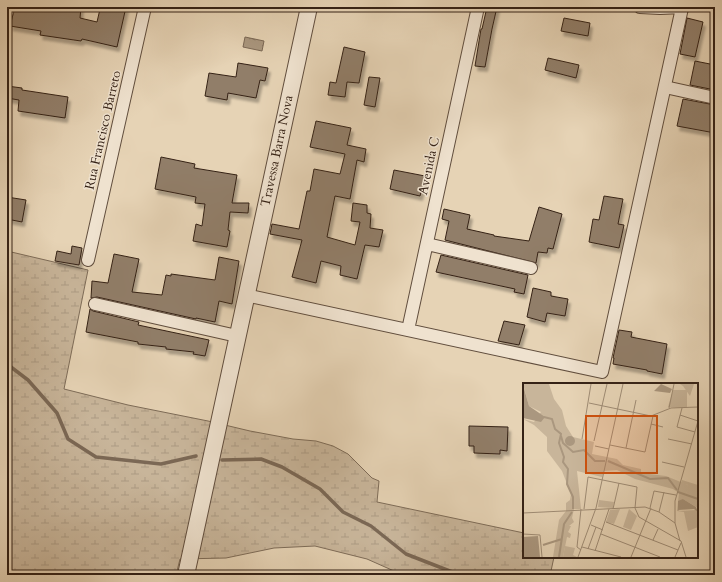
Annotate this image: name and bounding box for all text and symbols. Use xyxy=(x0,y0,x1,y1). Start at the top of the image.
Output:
street label: Rua Francisco Barreto xyxy=(81,69,125,191)
street label: Travessa Barra Nova xyxy=(256,93,298,208)
street label: Avenida C xyxy=(414,135,444,197)
inset map xyxy=(523,383,698,558)

